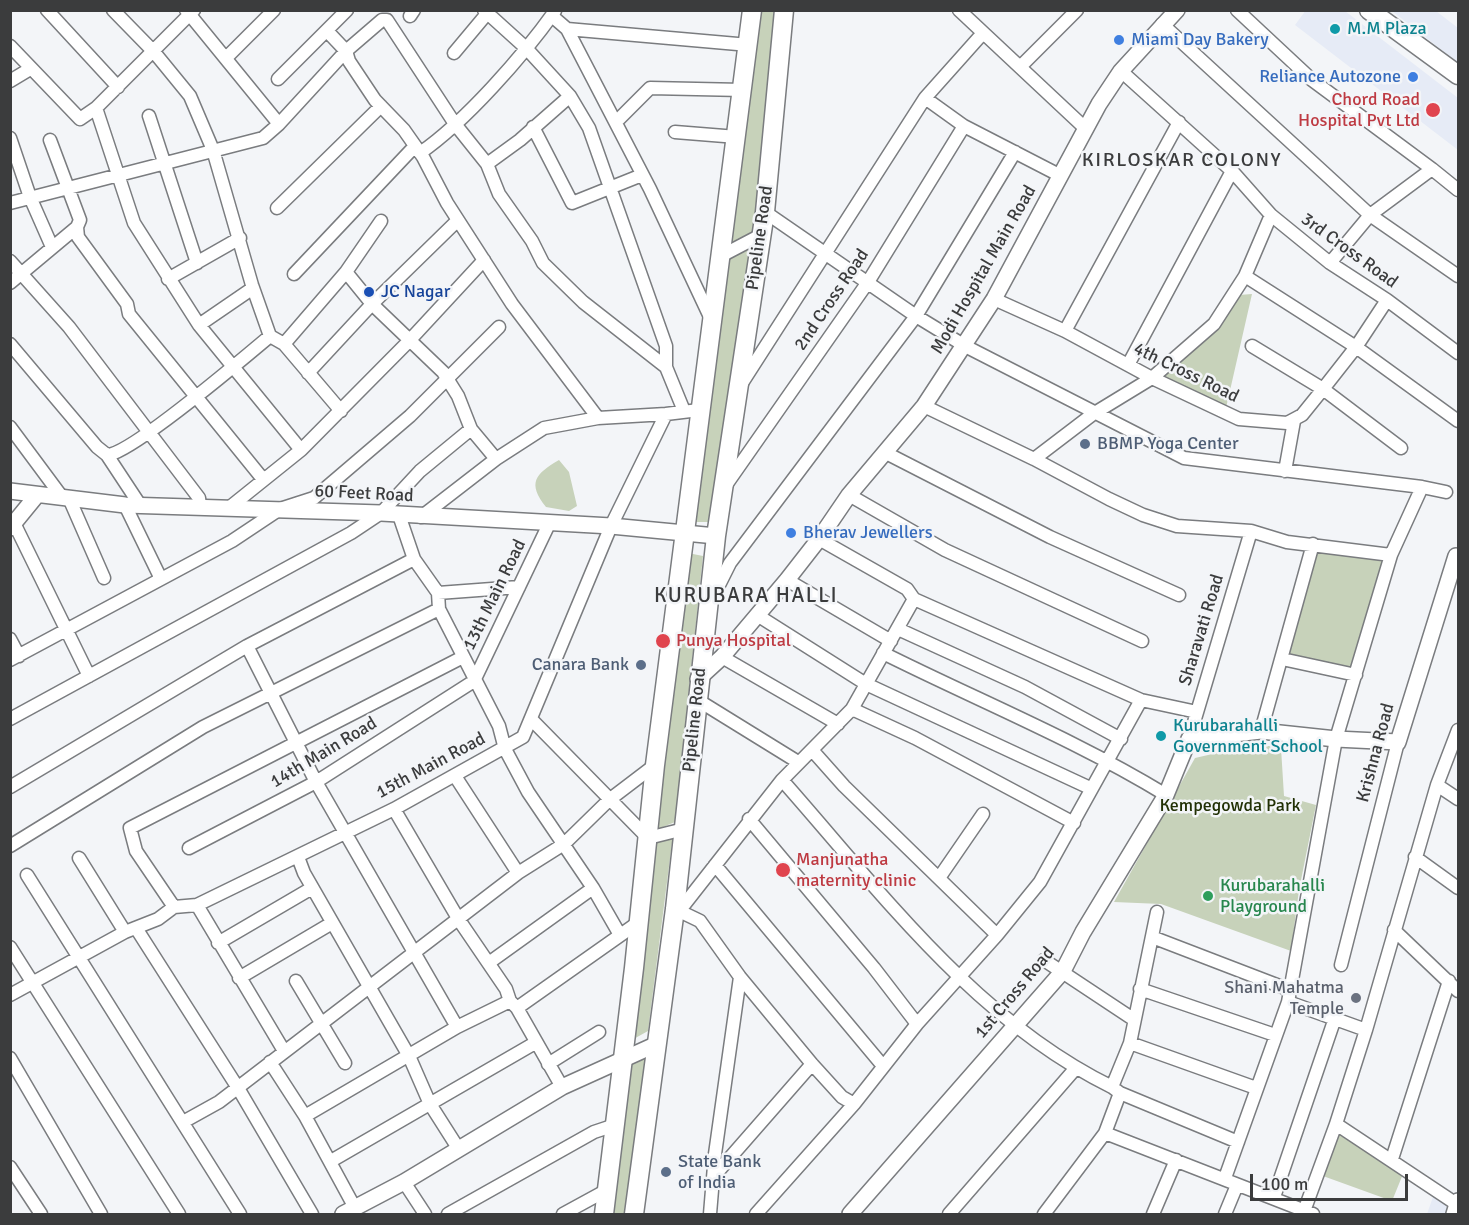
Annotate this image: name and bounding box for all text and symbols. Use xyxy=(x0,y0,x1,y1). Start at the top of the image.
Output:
place label: M.M Plaza xyxy=(1347,18,1427,40)
marker: M.M Plaza xyxy=(1328,22,1342,36)
place label: Miami Day Bakery xyxy=(1131,29,1269,51)
marker: Miami Day Bakery xyxy=(1112,33,1126,47)
place label: Reliance Autozone xyxy=(1259,66,1401,88)
marker: Reliance Autozone xyxy=(1406,70,1420,84)
place label: Chord Road Hospital Pvt Ltd xyxy=(1298,89,1420,132)
marker: Chord Road Hospital Pvt Ltd xyxy=(1424,101,1442,119)
district label: KIRLOSKAR COLONY xyxy=(1082,149,1282,173)
street label: Modi Hospital Main Road xyxy=(927,182,1041,358)
street label: Pipeline Road xyxy=(742,184,778,292)
street label: 3rd Cross Road xyxy=(1296,209,1402,293)
street label: 2nd Cross Road xyxy=(790,245,874,355)
place label: JC Nagar xyxy=(381,281,450,303)
marker: JC Nagar xyxy=(362,285,376,299)
street label: 4th Cross Road xyxy=(1130,338,1242,408)
place label: BBMP Yoga Center xyxy=(1097,433,1239,455)
marker: BBMP Yoga Center xyxy=(1078,437,1092,451)
street label: 60 Feet Road xyxy=(314,481,414,507)
place label: Bherav Jewellers xyxy=(803,522,933,544)
marker: Bherav Jewellers xyxy=(784,526,798,540)
street label: 13th Main Road xyxy=(459,536,531,654)
street label: Sharavati Road xyxy=(1175,572,1229,688)
district label: KURUBARA HALLI xyxy=(654,583,838,609)
place label: Punya Hospital xyxy=(676,630,791,652)
marker: Punya Hospital xyxy=(654,632,672,650)
place label: Canara Bank xyxy=(532,654,629,676)
marker: Canara Bank xyxy=(634,658,648,672)
street label: Pipeline Road xyxy=(679,667,711,773)
street label: Krishna Road xyxy=(1352,701,1400,805)
street label: 14th Main Road xyxy=(267,713,381,793)
place label: Kurubarahalli Government School xyxy=(1173,715,1323,758)
street label: 15th Main Road xyxy=(373,728,489,804)
marker: Kurubarahalli Government School xyxy=(1154,729,1168,743)
park label: Kempegowda Park xyxy=(1159,795,1301,817)
place label: Manjunatha maternity clinic xyxy=(796,849,916,892)
marker: Manjunatha maternity clinic xyxy=(774,861,792,879)
place label: Kurubarahalli Playground xyxy=(1220,875,1325,918)
marker: Kurubarahalli Playground xyxy=(1201,889,1215,903)
street label: 1st Cross Road xyxy=(971,943,1059,1043)
place label: Shani Mahatma Temple xyxy=(1224,977,1344,1020)
marker: Shani Mahatma Temple xyxy=(1349,991,1363,1005)
place label: State Bank of India xyxy=(678,1151,761,1194)
scale bar xyxy=(1253,1162,1410,1200)
marker: State Bank of India xyxy=(659,1165,673,1179)
text: 100 m xyxy=(1261,1173,1308,1195)

